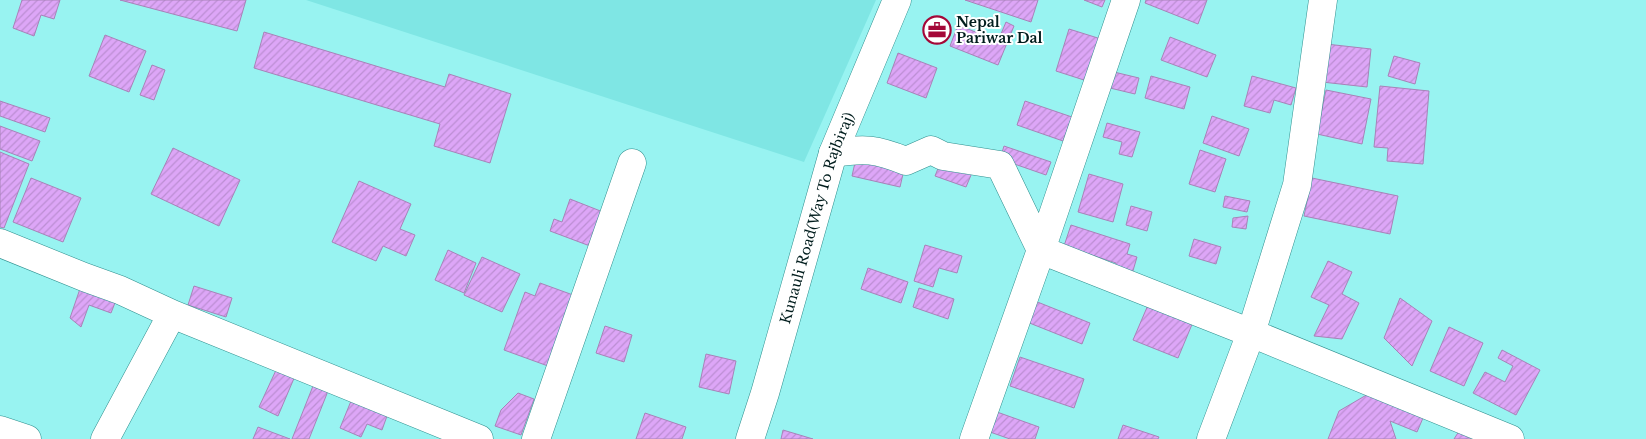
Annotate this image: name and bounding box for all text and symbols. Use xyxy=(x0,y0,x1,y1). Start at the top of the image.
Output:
place label: Nepal Pariwar Dal xyxy=(956,13,1042,47)
office icon: Nepal Pariwar Dal xyxy=(922,15,952,45)
street label: Kunauli Road(Way To Rajbiraj) xyxy=(776,109,858,326)

